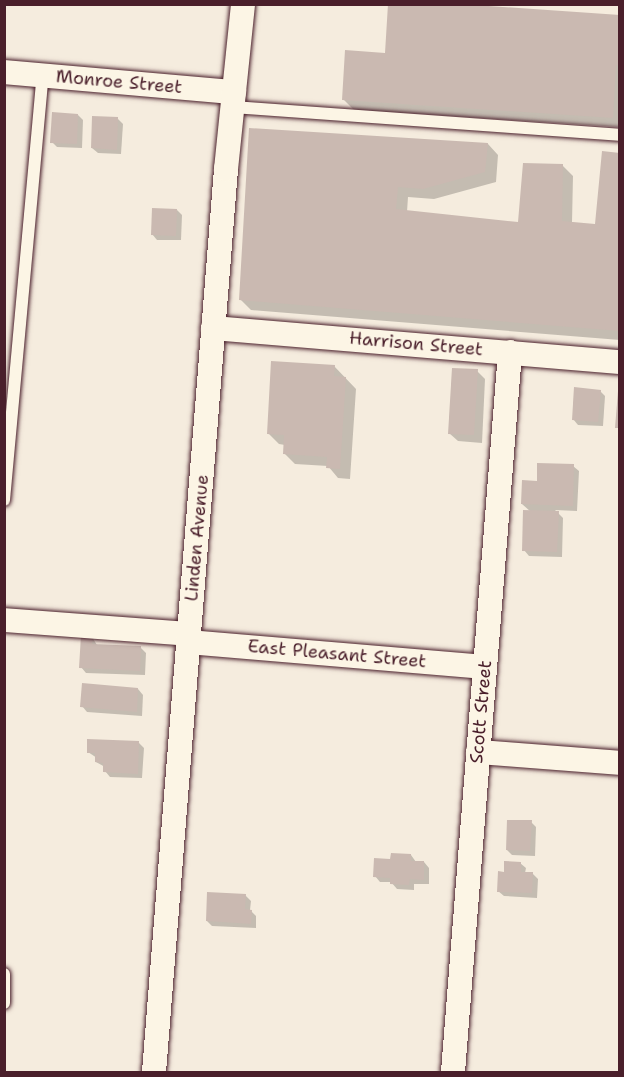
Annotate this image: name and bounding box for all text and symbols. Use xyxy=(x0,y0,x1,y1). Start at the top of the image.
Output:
street label: Monroe Street xyxy=(55,66,183,98)
street label: Harrison Street xyxy=(348,327,484,361)
street label: Linden Avenue xyxy=(181,474,213,602)
street label: East Pleasant Street xyxy=(247,635,427,673)
street label: Scott Street xyxy=(466,659,496,765)

